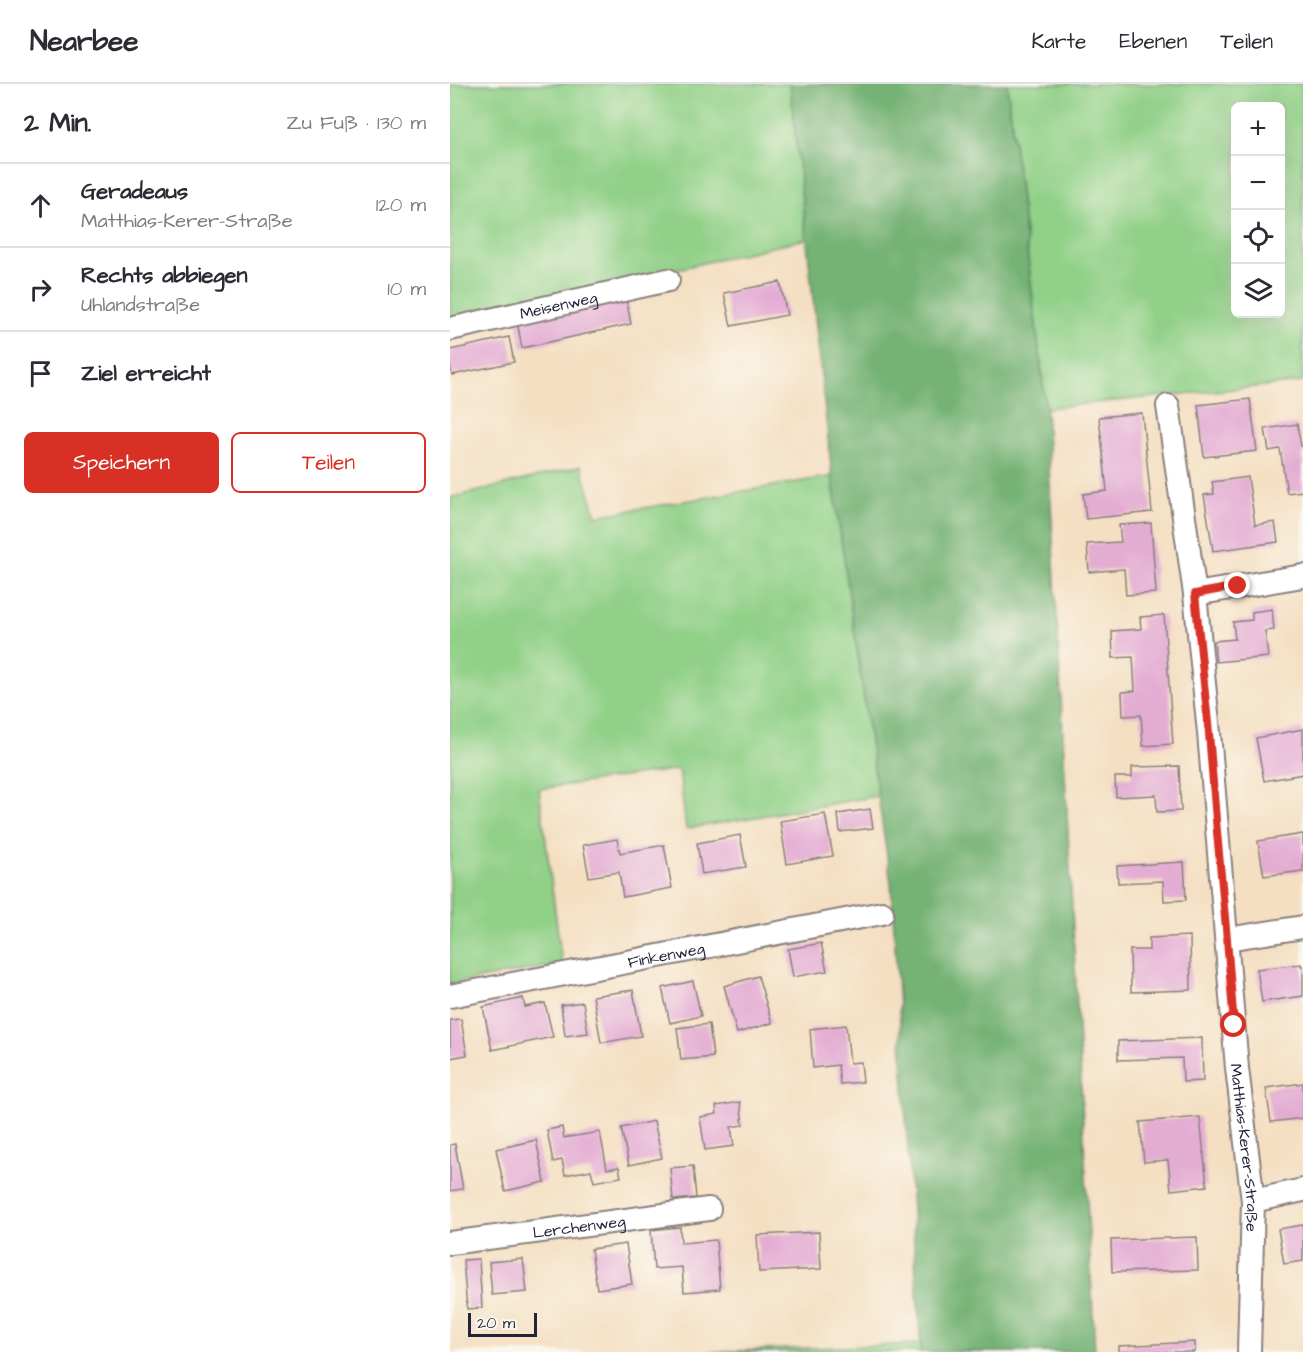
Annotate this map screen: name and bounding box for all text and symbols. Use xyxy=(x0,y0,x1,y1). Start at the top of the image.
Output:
text: Nearbee xyxy=(30,22,138,61)
text: Karte xyxy=(1031,27,1086,56)
text: Ebenen xyxy=(1119,27,1187,56)
text: Teilen xyxy=(1220,27,1273,56)
map controls xyxy=(1231,102,1285,318)
button: + xyxy=(1231,102,1285,156)
text: 2 Min. xyxy=(24,105,91,141)
text: Zu Fuß · 130 m xyxy=(286,109,426,137)
button: − xyxy=(1231,156,1285,210)
text: Geradeaus xyxy=(81,176,188,207)
icon: ahead xyxy=(24,189,57,222)
text: 120 m xyxy=(376,191,426,219)
text: Matthias-Kerer-Straße xyxy=(81,207,292,235)
button: locate xyxy=(1231,210,1285,264)
text: Rechts abbiegen xyxy=(81,260,248,291)
button: layers xyxy=(1231,264,1285,318)
icon: right xyxy=(24,273,57,306)
text: 10 m xyxy=(387,275,426,303)
street label: Meisenweg xyxy=(518,286,600,325)
text: Uhlandstraße xyxy=(81,291,200,319)
icon: arrive xyxy=(24,357,57,390)
text: Ziel erreicht xyxy=(81,358,211,389)
button: Speichern xyxy=(24,432,219,493)
button: Teilen xyxy=(231,432,426,493)
route end xyxy=(1224,572,1250,598)
street label: Finkenweg xyxy=(626,937,707,974)
route start xyxy=(1220,1011,1246,1037)
street label: Matthias-Kerer-Straße xyxy=(1225,1062,1263,1232)
street label: Lerchenweg xyxy=(531,1210,627,1244)
scale bar xyxy=(468,1310,537,1338)
text: 20 m xyxy=(477,1312,515,1334)

